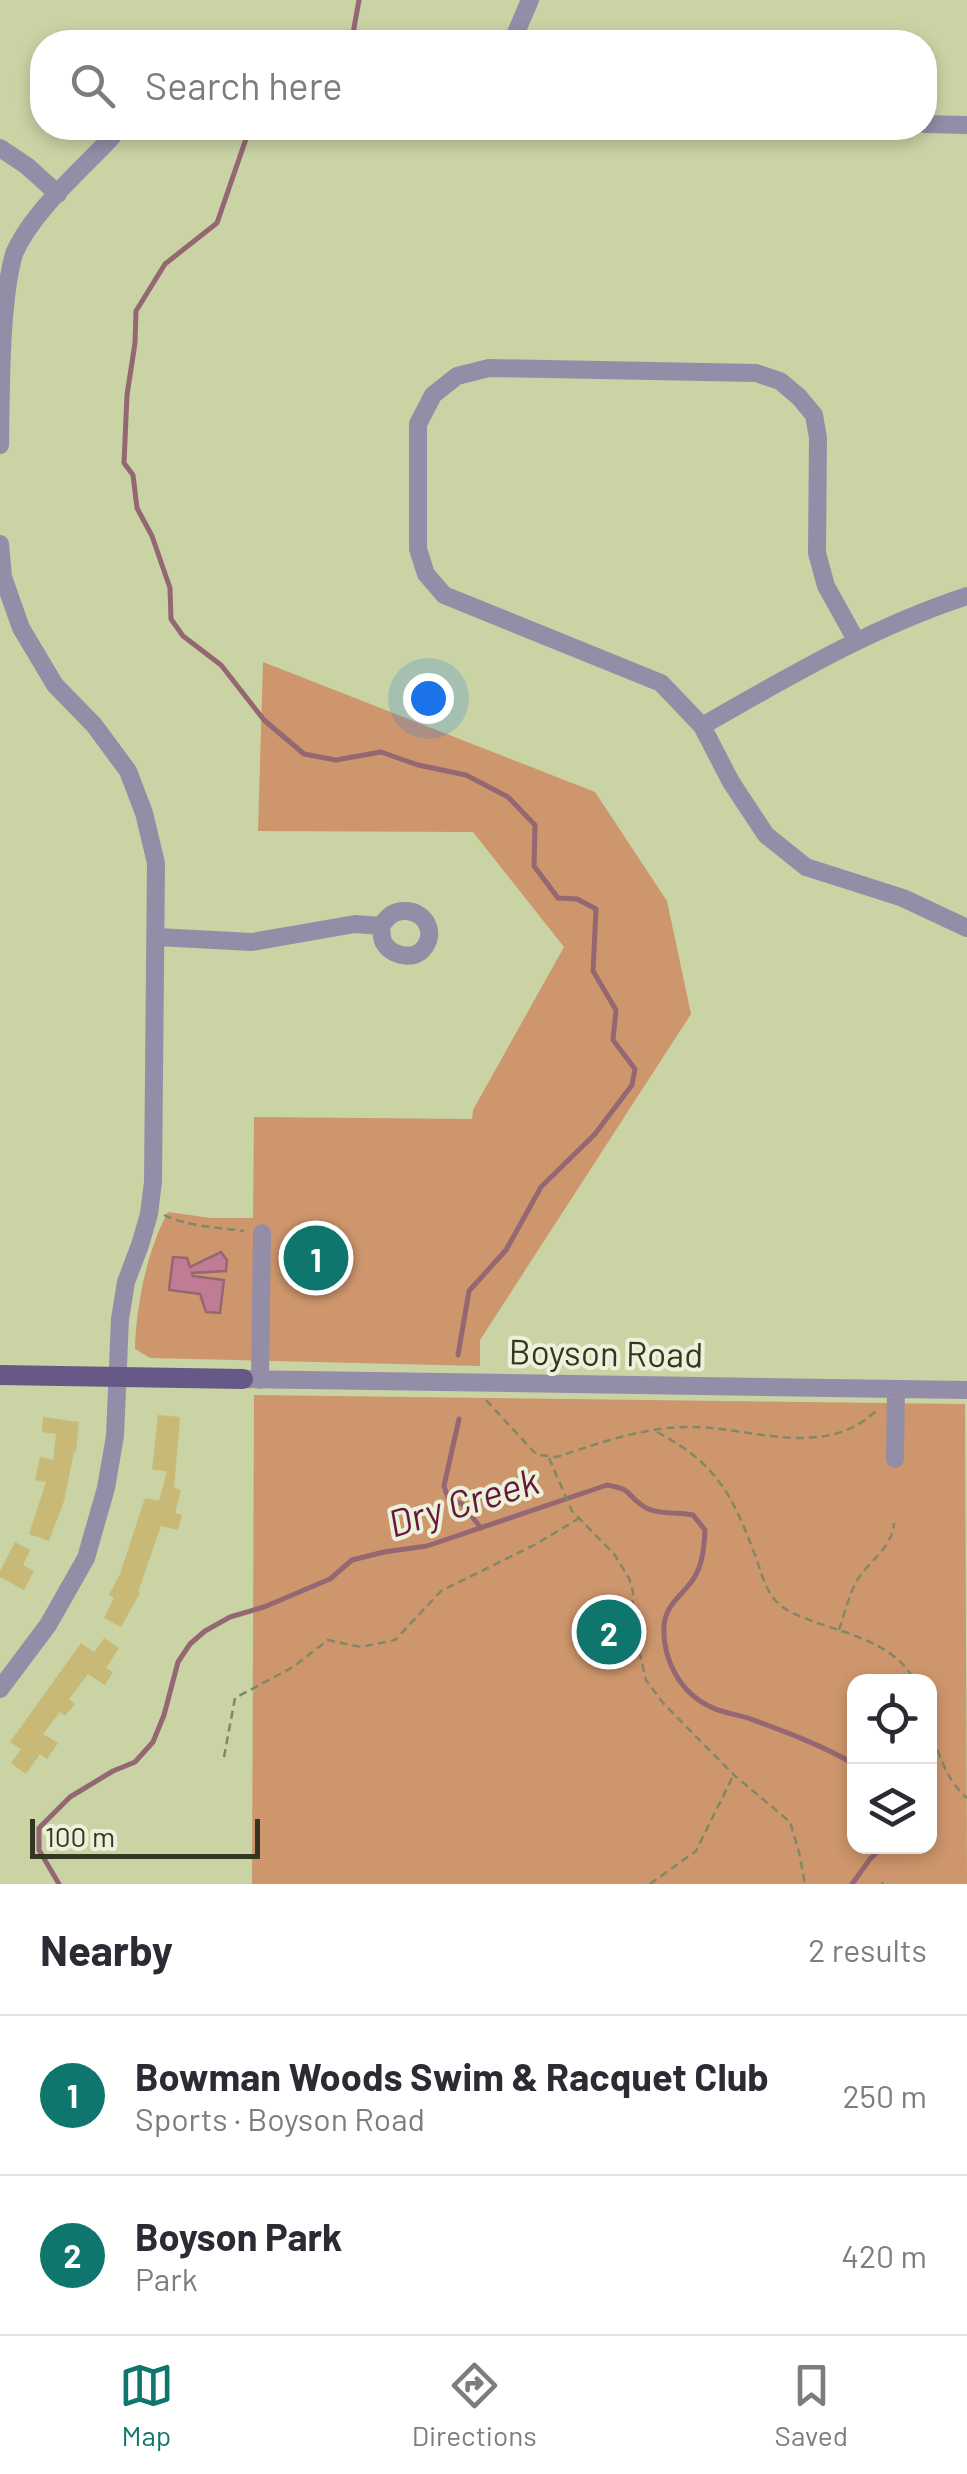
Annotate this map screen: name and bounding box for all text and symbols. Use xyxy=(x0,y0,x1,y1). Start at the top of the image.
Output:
search box xyxy=(30,30,937,140)
icon: search xyxy=(65,58,120,113)
text: Search here xyxy=(145,62,343,108)
your location xyxy=(403,673,454,724)
pin: 1 xyxy=(284,1220,348,1296)
street label: Boyson Road xyxy=(508,1329,704,1375)
water label: Dry Creek xyxy=(382,1456,544,1546)
pin: 2 xyxy=(576,1594,642,1670)
map controls xyxy=(847,1674,937,1854)
button: locate xyxy=(847,1674,937,1764)
button: layers xyxy=(847,1764,937,1854)
scale bar xyxy=(30,1814,260,1858)
text: 100 m xyxy=(45,1819,115,1853)
text: Nearby xyxy=(40,1924,173,1974)
text: 2 results xyxy=(808,1930,927,1968)
text: Bowman Woods Swim & Racquet Club xyxy=(135,2053,769,2099)
text: 1 xyxy=(67,2076,78,2114)
text: 250 m xyxy=(842,2076,927,2114)
text: Sports · Boyson Road xyxy=(135,2099,425,2137)
text: Boyson Park xyxy=(135,2213,342,2259)
text: 2 xyxy=(64,2236,81,2274)
text: 420 m xyxy=(841,2236,927,2274)
text: Park xyxy=(135,2259,198,2297)
tab: Map xyxy=(119,2358,174,2452)
tab: Directions xyxy=(412,2358,537,2452)
tab: Saved xyxy=(775,2358,848,2452)

